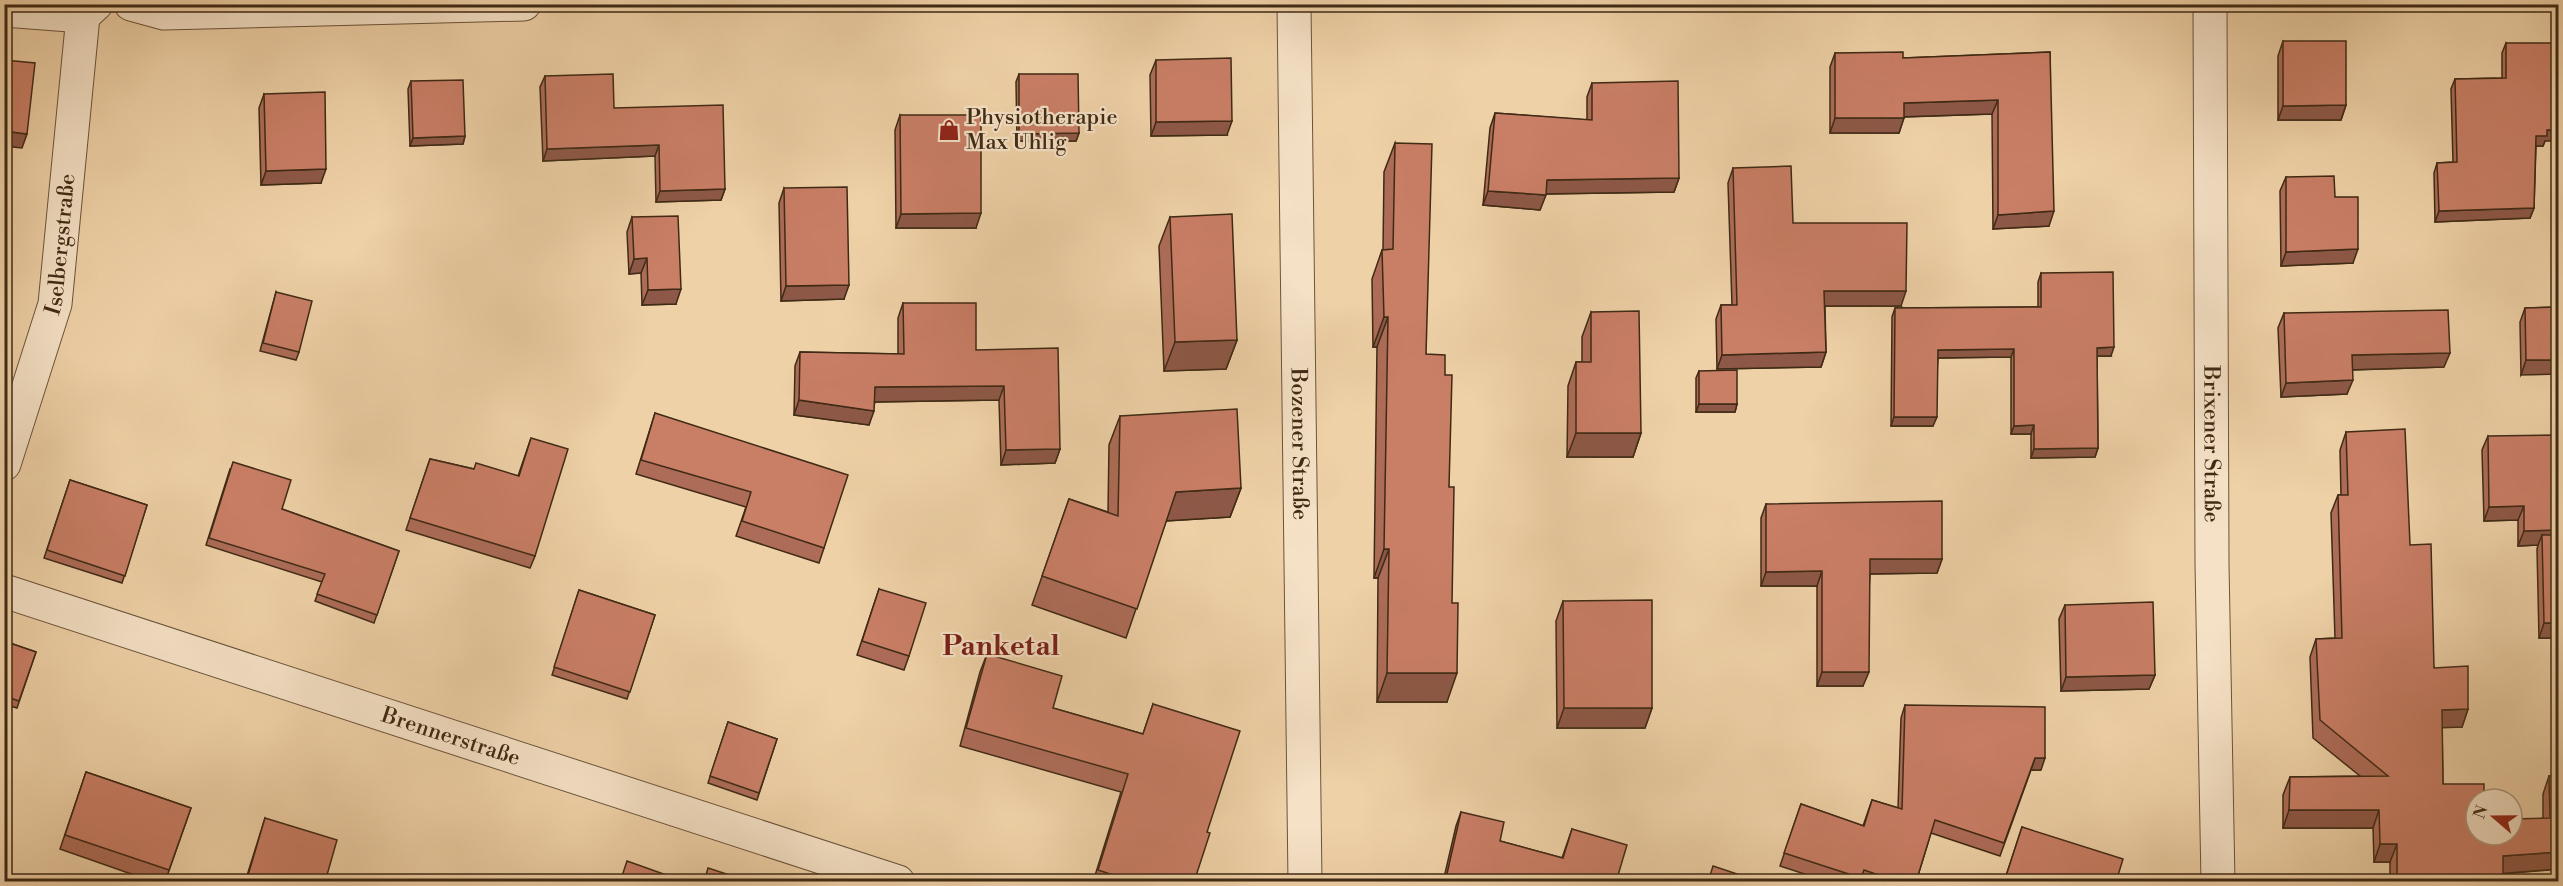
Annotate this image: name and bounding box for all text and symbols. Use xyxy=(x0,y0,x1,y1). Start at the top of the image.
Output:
place label: Physiotherapie Max Uhlig xyxy=(966,104,1118,156)
shop icon: Physiotherapie Max Uhlig xyxy=(937,118,961,142)
street label: Iselbergstraße xyxy=(39,172,81,318)
street label: Brixener Straße xyxy=(2198,364,2225,523)
street label: Bozener Straße xyxy=(1285,367,1314,520)
district label: Panketal xyxy=(942,629,1060,664)
street label: Brennerstraße xyxy=(377,701,524,772)
north arrow xyxy=(2464,787,2524,847)
text: N xyxy=(2469,803,2493,822)

